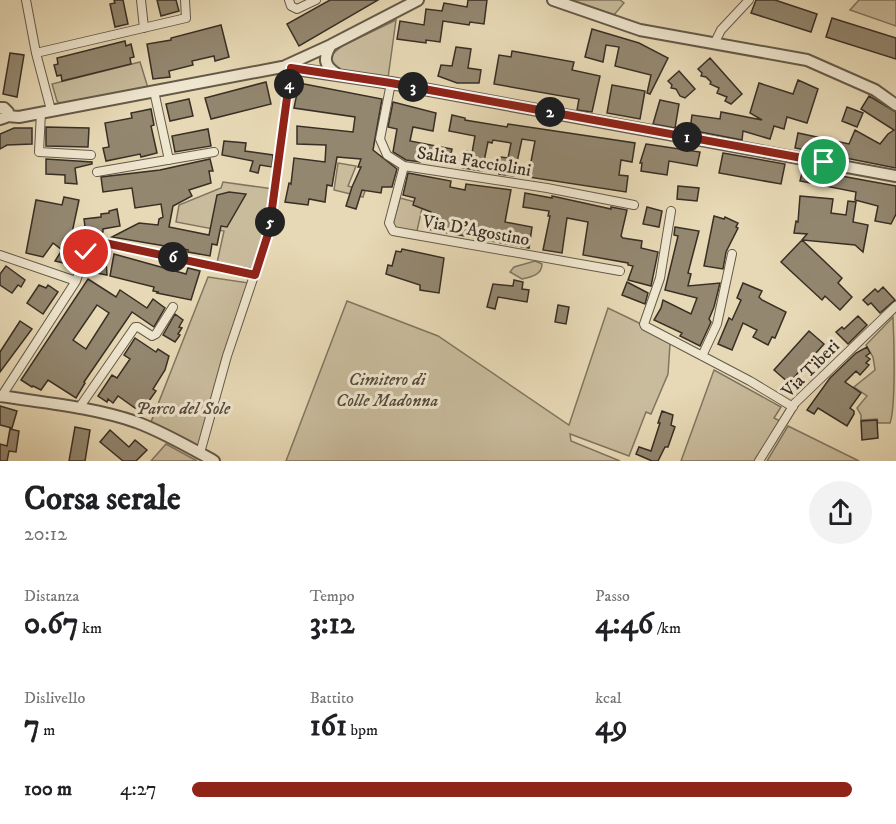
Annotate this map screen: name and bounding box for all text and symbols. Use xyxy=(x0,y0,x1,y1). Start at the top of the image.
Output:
pin: 4 xyxy=(274,69,304,99)
pin: 3 xyxy=(398,72,428,102)
text: 4 xyxy=(284,74,294,94)
text: 3 xyxy=(410,77,416,97)
pin: 2 xyxy=(535,97,565,127)
text: 2 xyxy=(546,102,554,122)
pin: 1 xyxy=(672,122,702,152)
text: 1 xyxy=(684,127,690,147)
pin xyxy=(798,136,849,187)
street label: Salita Facciolini xyxy=(415,142,533,182)
icon: arrive xyxy=(807,145,840,178)
pin: 5 xyxy=(255,207,285,237)
street label: Via D'Agostino xyxy=(420,211,531,251)
text: 5 xyxy=(266,212,274,232)
pin xyxy=(60,226,111,277)
icon: check xyxy=(69,235,102,268)
pin: 6 xyxy=(158,242,188,272)
text: 6 xyxy=(169,247,177,267)
street label: Via Tiberi xyxy=(777,335,845,403)
park label: Cimitero di Colle Madonna xyxy=(336,369,438,412)
park label: Parco del Sole xyxy=(136,398,231,420)
text: Corsa serale xyxy=(24,479,181,520)
button: share xyxy=(809,481,872,544)
text: 20:12 xyxy=(24,522,67,547)
text: Distanza xyxy=(24,586,79,606)
text: Tempo xyxy=(310,586,355,606)
text: Passo xyxy=(595,586,630,606)
text: 0.67 xyxy=(24,606,79,643)
text: 3:12 xyxy=(310,606,354,643)
text: 4:46 xyxy=(595,606,653,643)
text: km xyxy=(79,618,102,638)
text: /km xyxy=(653,618,681,638)
text: Dislivello xyxy=(24,688,85,708)
text: Battito xyxy=(310,688,354,708)
text: kcal xyxy=(595,688,622,708)
text: 7 xyxy=(24,708,40,745)
text: 161 xyxy=(310,708,347,745)
text: 49 xyxy=(595,708,628,745)
text: m xyxy=(40,720,55,740)
text: bpm xyxy=(347,720,378,740)
text: 100 m xyxy=(24,777,72,802)
text: 4:27 xyxy=(120,777,157,802)

